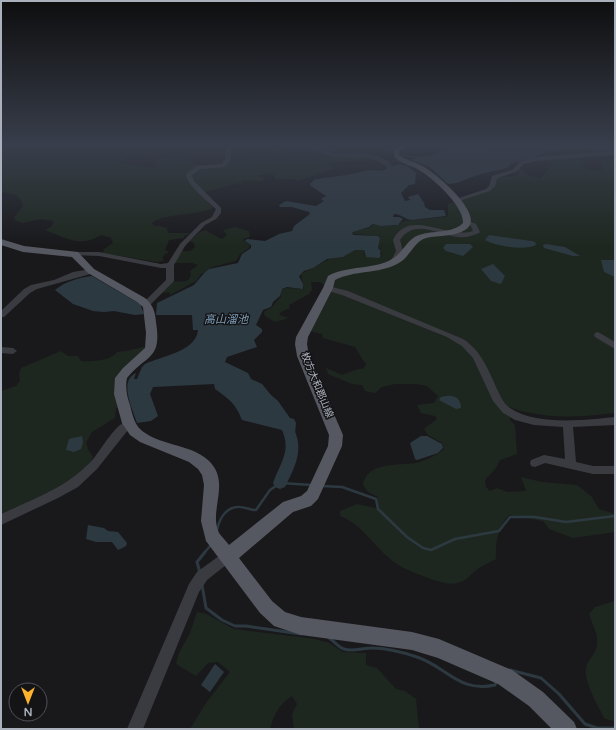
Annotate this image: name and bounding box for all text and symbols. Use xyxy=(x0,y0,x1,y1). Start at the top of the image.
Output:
water label: 高山溜池 xyxy=(204,313,249,326)
street label: 枚方大和郡山線 xyxy=(298,350,336,420)
north arrow xyxy=(8,682,48,722)
text: N xyxy=(24,705,32,718)

